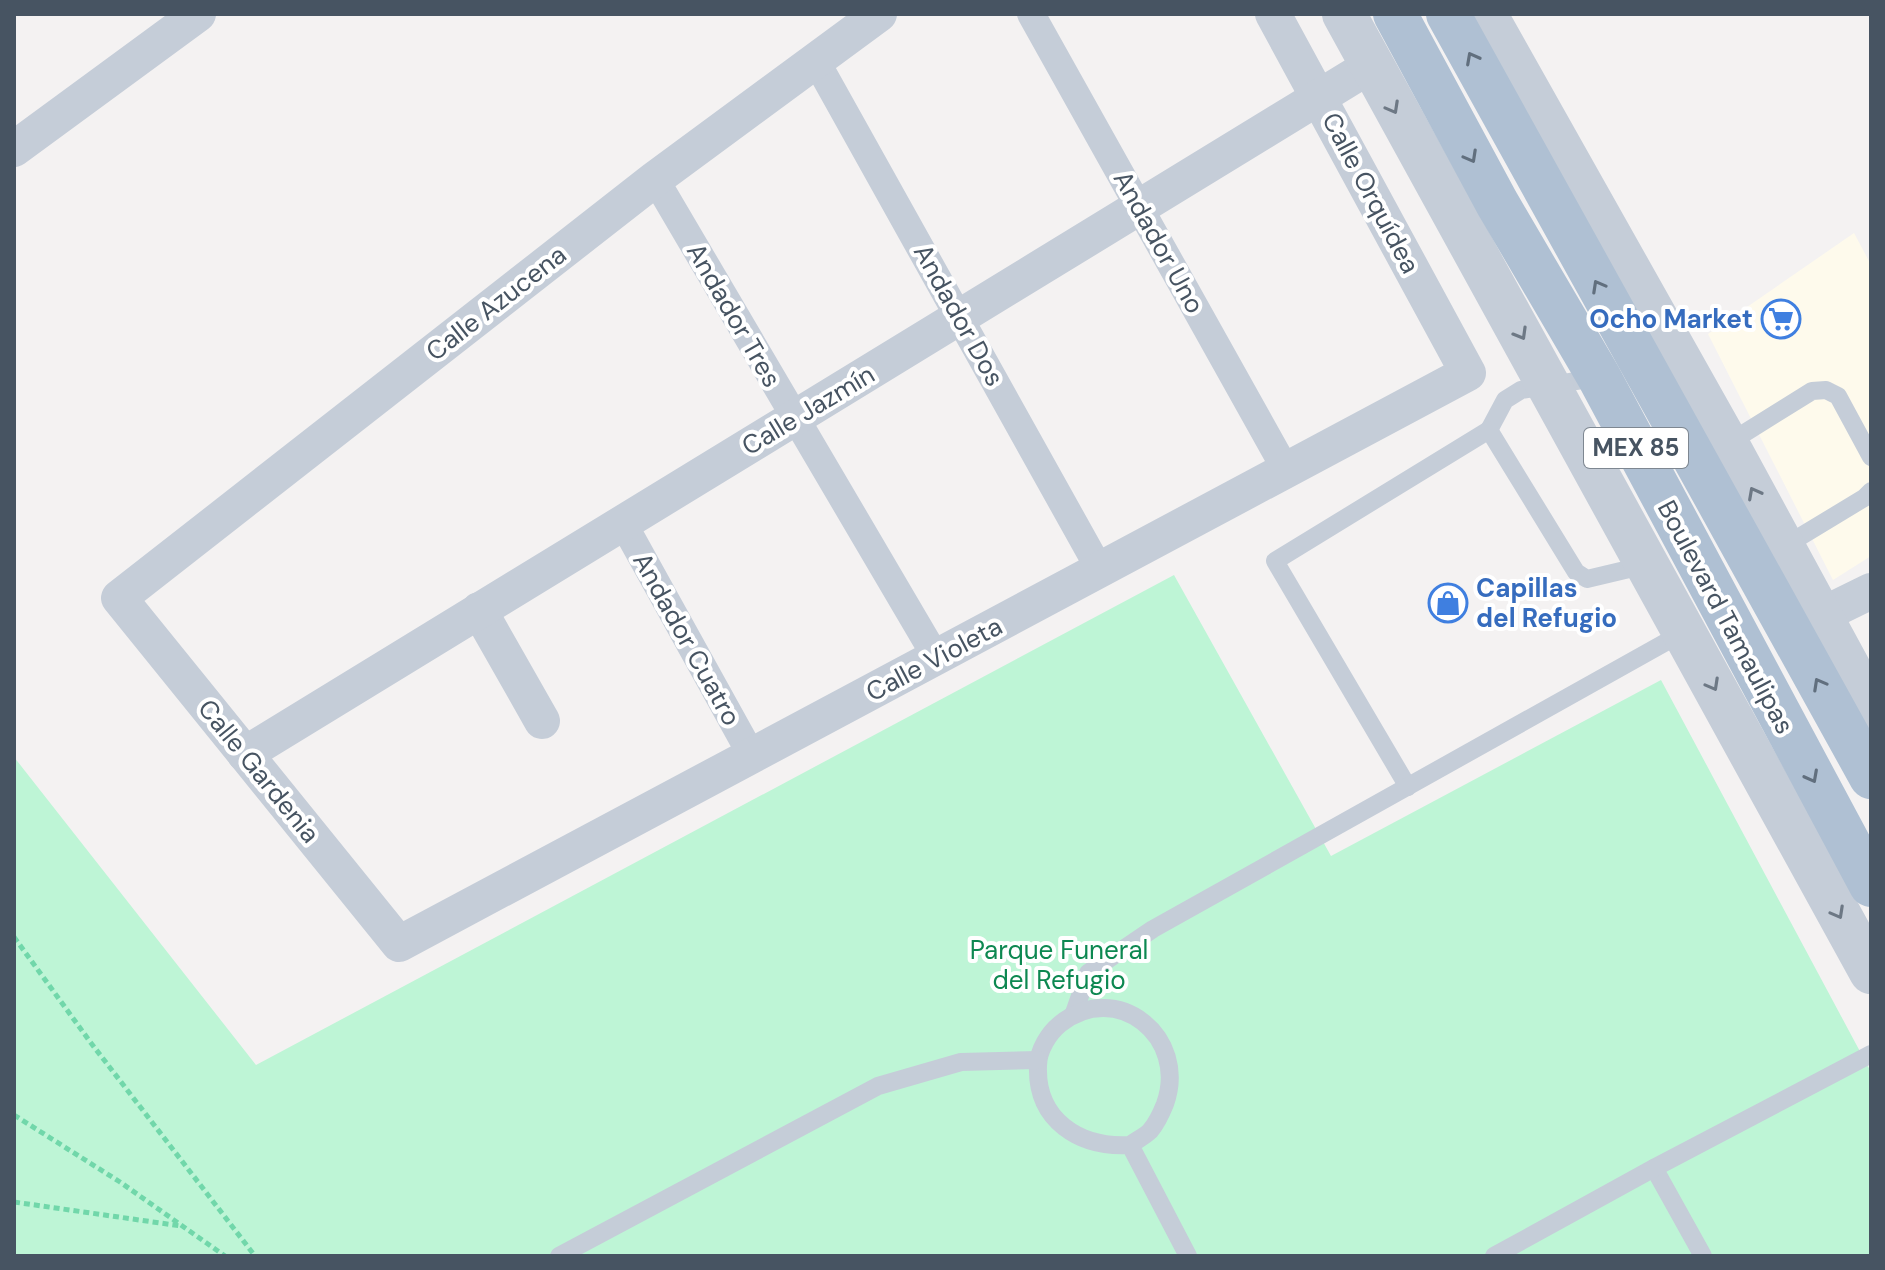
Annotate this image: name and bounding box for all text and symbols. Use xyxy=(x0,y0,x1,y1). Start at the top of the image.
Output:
one-way arrow xyxy=(1466,52,1481,67)
one-way arrow xyxy=(1384,99,1399,114)
street label: Calle Orquídea xyxy=(1314,107,1428,279)
one-way arrow xyxy=(1462,148,1477,163)
street label: Andador Uno xyxy=(1106,165,1212,319)
street label: Andador Tres xyxy=(679,237,789,393)
street label: Calle Azucena xyxy=(419,238,573,368)
street label: Andador Dos xyxy=(906,238,1012,392)
one-way arrow xyxy=(1592,280,1608,295)
supermarket icon: Ocho Market xyxy=(1760,298,1802,340)
place label: Ocho Market xyxy=(1589,302,1753,336)
one-way arrow xyxy=(1511,325,1527,340)
street label: Calle Jazmín xyxy=(735,357,881,463)
road number: MEX 85 xyxy=(1584,428,1688,468)
one-way arrow xyxy=(1748,487,1763,501)
street label: Boulevard Tamaulipas xyxy=(1650,494,1802,740)
street label: Andador Cuatro xyxy=(625,546,749,732)
place label: Capillas del Refugio xyxy=(1476,571,1617,635)
shop icon: Capillas del Refugio xyxy=(1427,582,1469,624)
street label: Calle Violeta xyxy=(860,609,1008,709)
one-way arrow xyxy=(1703,676,1719,691)
one-way arrow xyxy=(1814,678,1829,693)
street label: Calle Gardenia xyxy=(191,692,327,850)
one-way arrow xyxy=(1803,769,1818,783)
one-way arrow xyxy=(1829,905,1844,919)
park label: Parque Funeral del Refugio xyxy=(970,933,1148,997)

